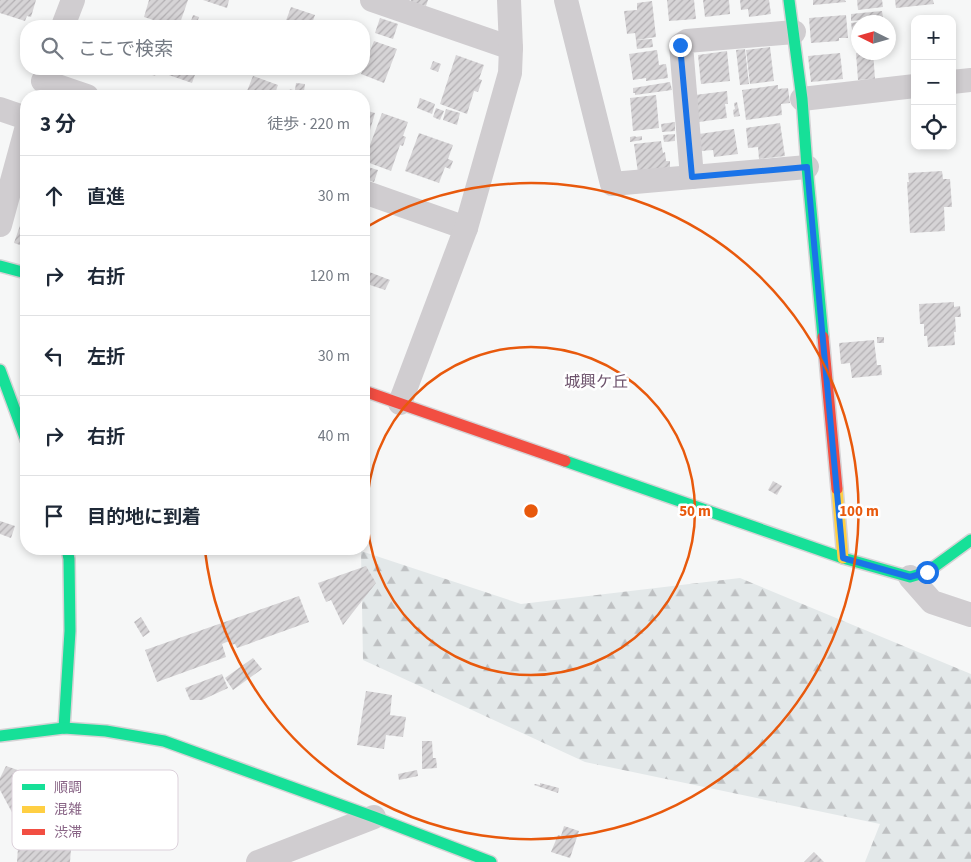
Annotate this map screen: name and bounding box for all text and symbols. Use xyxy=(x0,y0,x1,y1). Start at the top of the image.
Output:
north arrow xyxy=(851,15,896,60)
map controls xyxy=(911,15,956,150)
button: + xyxy=(911,15,956,60)
search box xyxy=(20,20,370,75)
icon: search xyxy=(38,34,66,62)
route end xyxy=(669,34,692,57)
text: ここで検索 xyxy=(78,36,173,63)
button: − xyxy=(911,60,956,105)
button: locate xyxy=(911,105,956,150)
text: 3 分 xyxy=(40,109,76,139)
text: 徒歩 · 220 m xyxy=(267,113,350,135)
icon: ahead xyxy=(40,182,68,210)
text: 直進 xyxy=(87,184,125,211)
text: 30 m xyxy=(318,185,350,207)
icon: right xyxy=(40,262,68,290)
text: 右折 xyxy=(87,264,125,291)
text: 120 m xyxy=(310,265,350,287)
icon: left xyxy=(40,342,68,370)
text: 左折 xyxy=(87,344,125,371)
text: 30 m xyxy=(318,345,350,367)
district label: 城興ケ丘 xyxy=(564,371,628,393)
icon: right xyxy=(40,422,68,450)
text: 右折 xyxy=(87,424,125,451)
text: 40 m xyxy=(318,425,350,447)
text: 50 m xyxy=(679,501,711,522)
text: 100 m xyxy=(839,501,879,522)
icon: arrive xyxy=(40,502,68,530)
centre of rings xyxy=(522,502,540,520)
text: 目的地に到着 xyxy=(87,504,201,531)
route start xyxy=(916,561,939,584)
legend xyxy=(12,770,178,850)
text: 順調 xyxy=(54,778,82,798)
text: 混雑 xyxy=(54,800,82,820)
text: 渋滞 xyxy=(54,823,82,843)

